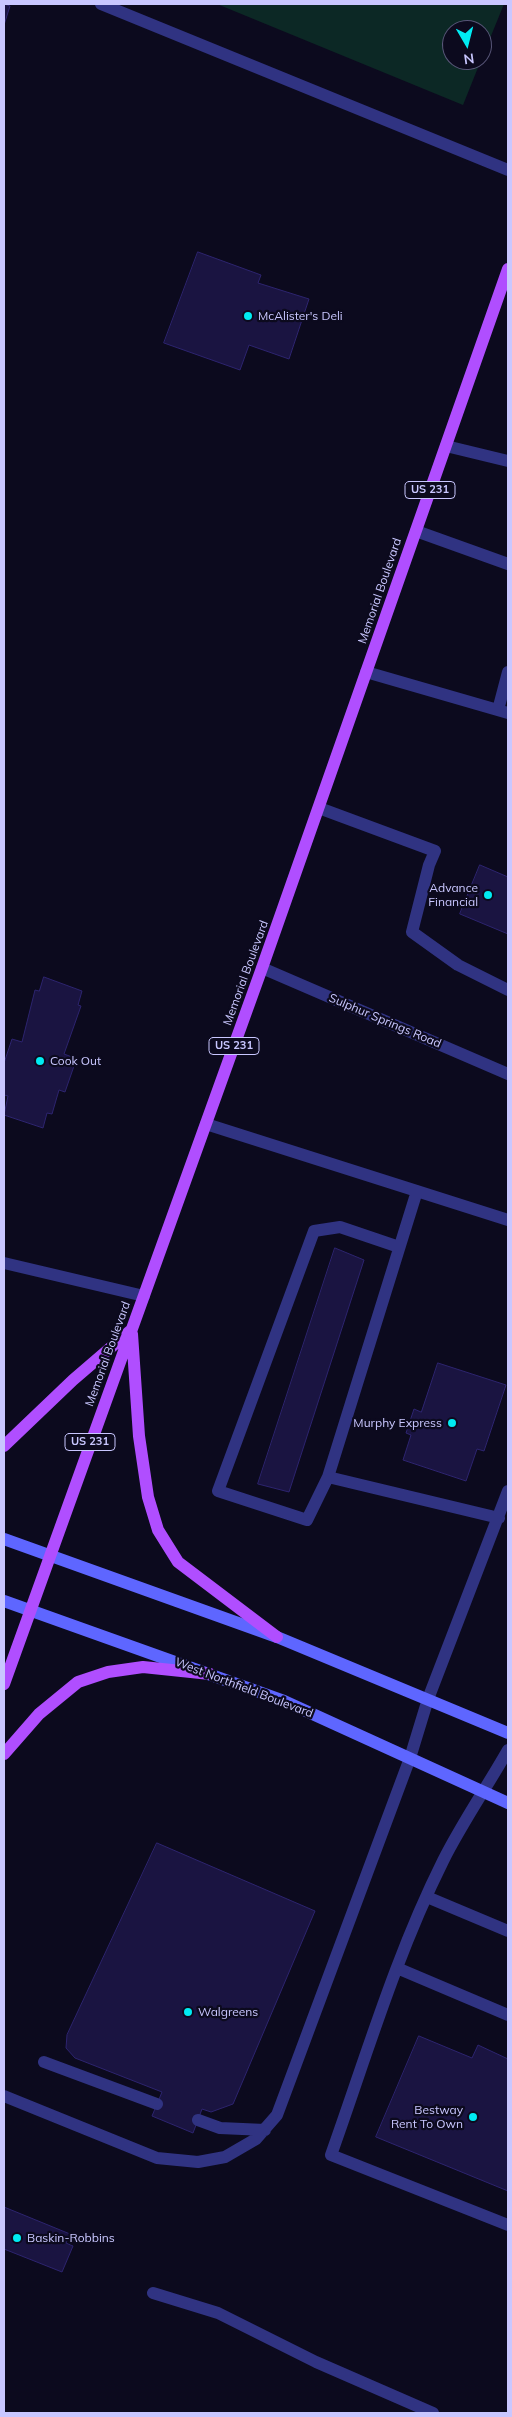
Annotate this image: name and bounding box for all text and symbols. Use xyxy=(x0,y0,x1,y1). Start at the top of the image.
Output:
north arrow xyxy=(442,20,492,70)
text: N xyxy=(462,49,475,69)
place label: McAlister's Deli xyxy=(258,309,343,323)
marker: McAlister's Deli xyxy=(242,310,254,322)
road number: US 231 xyxy=(405,482,455,498)
street label: Memorial Boulevard xyxy=(355,536,405,646)
place label: Advance Financial xyxy=(428,881,478,909)
marker: Advance Financial xyxy=(482,889,494,901)
street label: Memorial Boulevard xyxy=(220,918,272,1028)
street label: Sulphur Springs Road xyxy=(327,991,443,1051)
road number: US 231 xyxy=(209,1038,259,1054)
place label: Cook Out xyxy=(50,1054,101,1068)
marker: Cook Out xyxy=(34,1055,46,1067)
street label: Memorial Boulevard xyxy=(82,1299,134,1409)
place label: Murphy Express xyxy=(353,1416,442,1430)
marker: Murphy Express xyxy=(446,1417,458,1429)
road number: US 231 xyxy=(65,1434,115,1450)
street label: West Northfield Boulevard xyxy=(173,1655,315,1721)
place label: Walgreens xyxy=(198,2005,258,2019)
marker: Walgreens xyxy=(182,2006,194,2018)
place label: Bestway Rent To Own xyxy=(391,2103,463,2131)
marker: Bestway Rent To Own xyxy=(467,2111,479,2123)
place label: Baskin-Robbins xyxy=(27,2231,115,2245)
marker: Baskin-Robbins xyxy=(11,2232,23,2244)

